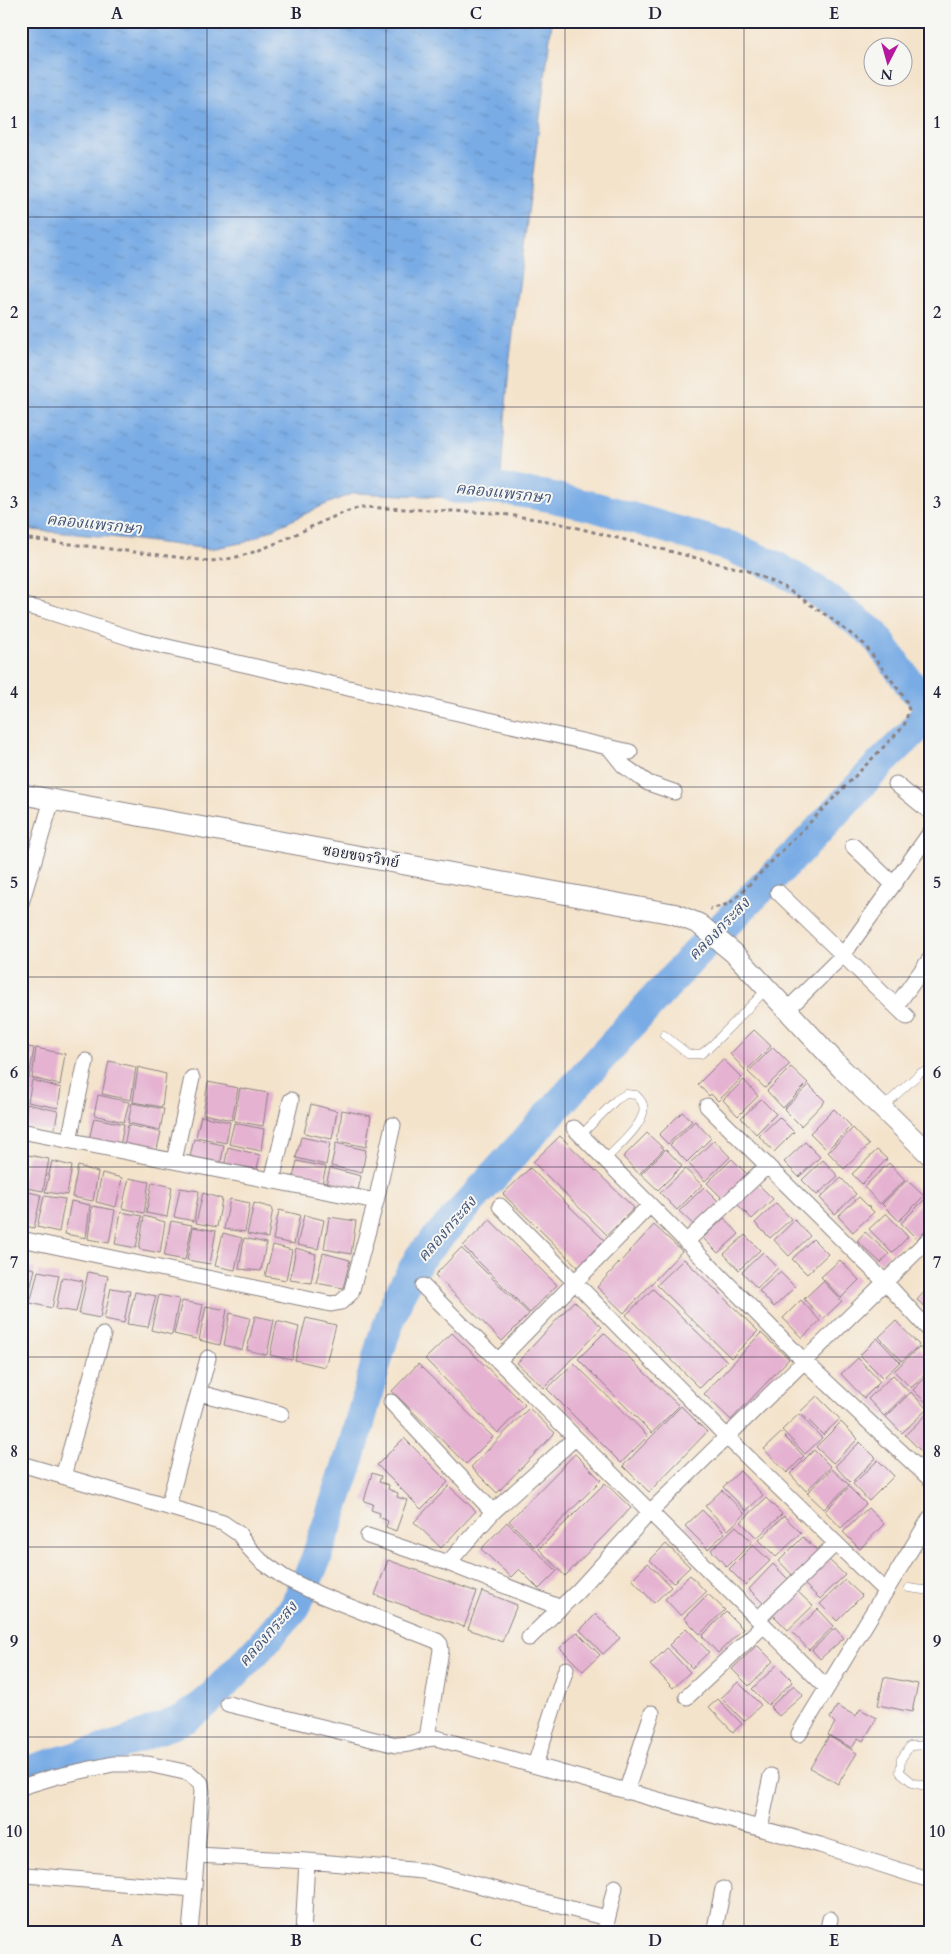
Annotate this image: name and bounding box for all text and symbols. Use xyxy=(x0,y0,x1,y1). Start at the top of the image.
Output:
text: A xyxy=(111,3,123,25)
text: B xyxy=(290,3,302,25)
text: C xyxy=(470,3,482,25)
text: D xyxy=(648,3,662,25)
text: E xyxy=(829,3,839,25)
north arrow xyxy=(864,38,914,88)
text: N xyxy=(880,64,894,85)
text: 1 xyxy=(10,112,18,134)
text: 1 xyxy=(933,112,941,134)
text: 2 xyxy=(10,302,18,324)
text: 2 xyxy=(933,302,941,324)
water label: คลองแพรกษา xyxy=(454,477,553,509)
text: 3 xyxy=(10,492,18,514)
text: 3 xyxy=(933,492,941,514)
water label: คลองแพรกษา xyxy=(45,508,144,540)
text: 4 xyxy=(10,682,18,704)
text: 4 xyxy=(933,682,941,704)
street label: ซอยขจรวิทย์ xyxy=(321,839,401,873)
text: 5 xyxy=(10,872,18,894)
text: 5 xyxy=(933,872,941,894)
water label: คลองกระสง xyxy=(683,892,755,966)
text: 6 xyxy=(10,1062,18,1084)
text: 6 xyxy=(933,1062,941,1084)
water label: คลองกระสง xyxy=(412,1191,482,1266)
text: 7 xyxy=(10,1252,18,1274)
text: 7 xyxy=(933,1252,941,1274)
text: 8 xyxy=(10,1441,18,1463)
text: 8 xyxy=(933,1441,941,1463)
water label: คลองกระสง xyxy=(233,1596,303,1671)
text: 9 xyxy=(10,1631,18,1653)
text: 9 xyxy=(933,1631,941,1653)
text: 10 xyxy=(6,1821,22,1843)
text: 10 xyxy=(929,1821,945,1843)
text: A xyxy=(111,1930,123,1952)
text: B xyxy=(290,1930,302,1952)
text: C xyxy=(470,1930,482,1952)
text: D xyxy=(648,1930,662,1952)
text: E xyxy=(829,1930,839,1952)

